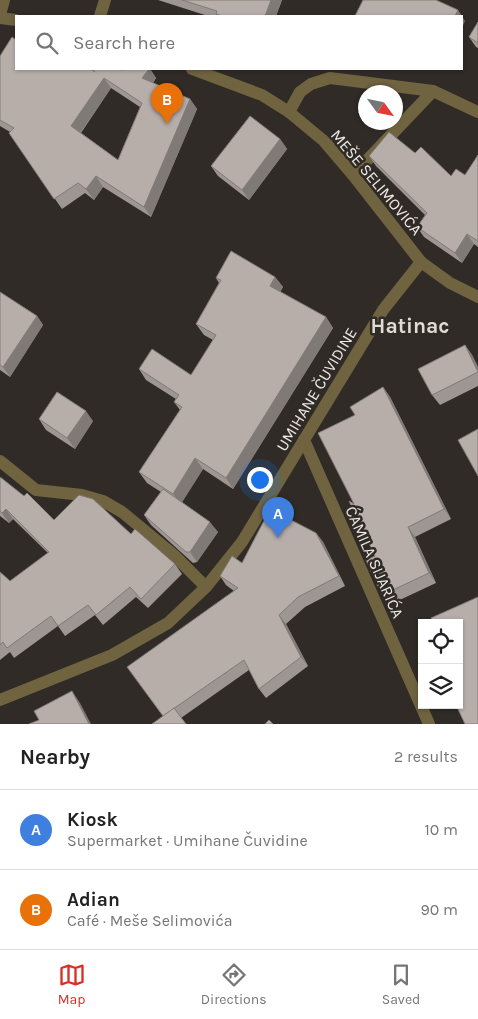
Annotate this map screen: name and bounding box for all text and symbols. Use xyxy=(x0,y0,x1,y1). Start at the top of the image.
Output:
search box xyxy=(15,15,463,70)
icon: search xyxy=(33,29,61,57)
text: Search here xyxy=(73,32,175,54)
pin: B xyxy=(151,83,183,124)
north arrow xyxy=(358,85,403,130)
street label: MEŠE SELIMOVIĆA xyxy=(327,126,426,239)
district label: Hatinac xyxy=(371,314,449,338)
street label: UMIHANE ČUVIDINE xyxy=(272,324,361,455)
your location xyxy=(247,467,273,493)
pin: A xyxy=(262,497,294,538)
street label: ĆAMILA SIJARIĆA xyxy=(341,503,408,621)
map controls xyxy=(418,619,463,709)
button: locate xyxy=(418,619,463,664)
button: layers xyxy=(418,664,463,709)
text: Nearby xyxy=(20,745,90,769)
text: 2 results xyxy=(394,747,458,766)
text: Kiosk xyxy=(67,809,118,831)
text: A xyxy=(31,820,41,839)
text: 10 m xyxy=(424,820,458,839)
text: Supermarket · Umihane Čuvidine xyxy=(67,831,308,850)
text: Adian xyxy=(67,889,120,911)
text: B xyxy=(31,900,41,919)
text: 90 m xyxy=(420,900,458,919)
text: Café · Meše Selimovića xyxy=(67,911,233,930)
tab: Map xyxy=(58,961,86,1008)
tab: Directions xyxy=(201,961,267,1008)
tab: Saved xyxy=(382,961,420,1008)

